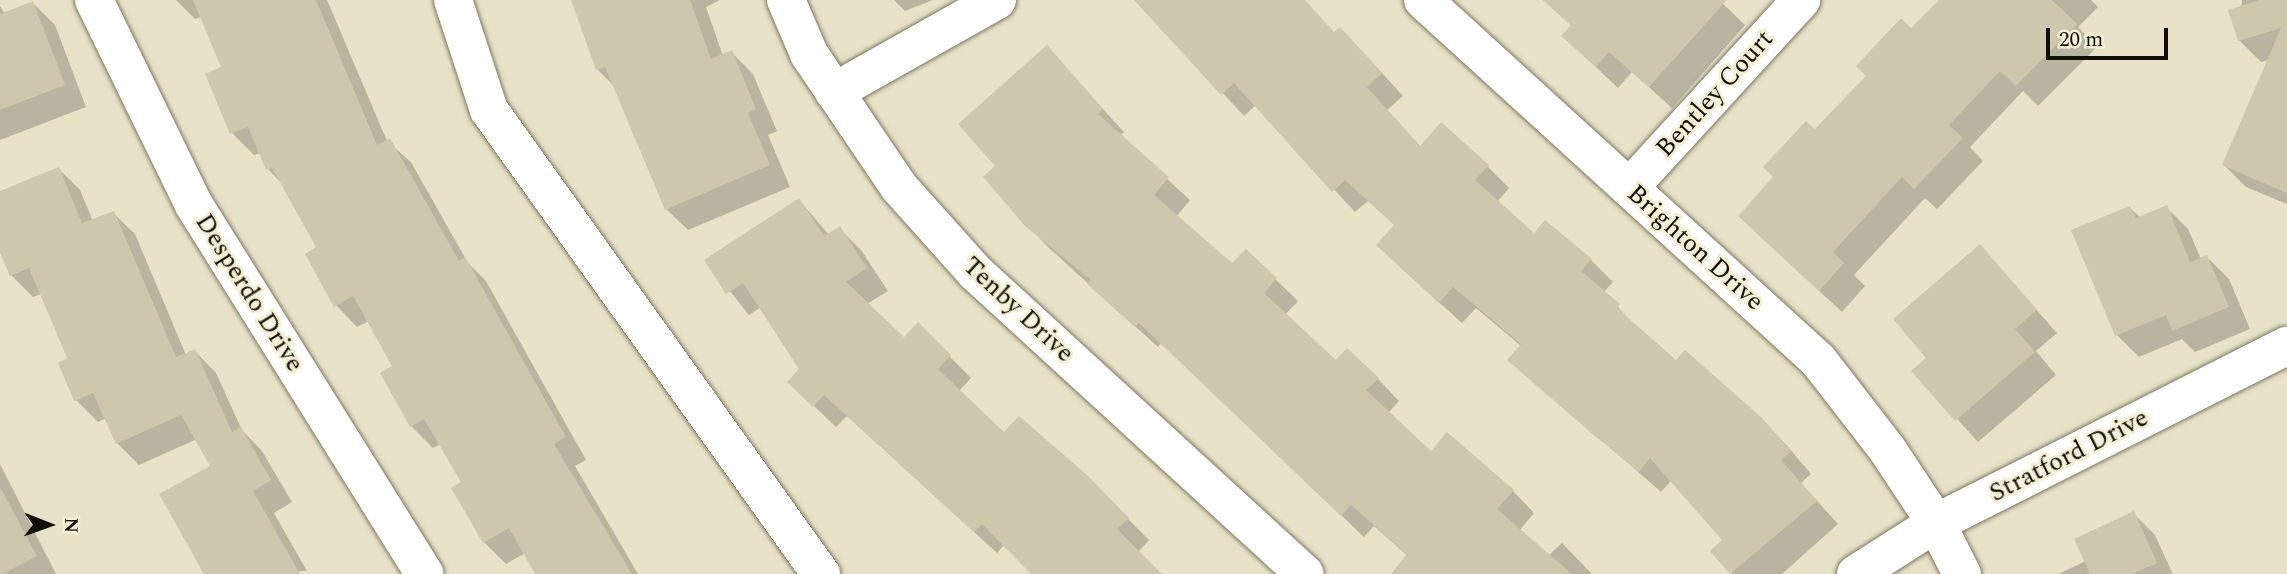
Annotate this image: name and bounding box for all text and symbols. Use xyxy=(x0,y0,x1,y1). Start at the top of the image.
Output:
scale bar xyxy=(2049,14,2172,58)
street label: Bentley Court xyxy=(1650,24,1780,164)
text: 20 m xyxy=(2059,24,2103,56)
street label: Brighton Drive xyxy=(1620,178,1770,318)
street label: Desperdo Drive xyxy=(188,208,310,378)
street label: Tenby Drive xyxy=(956,251,1080,369)
street label: Stratford Drive xyxy=(1984,403,2154,509)
north arrow xyxy=(14,490,84,560)
text: N xyxy=(56,517,85,533)

